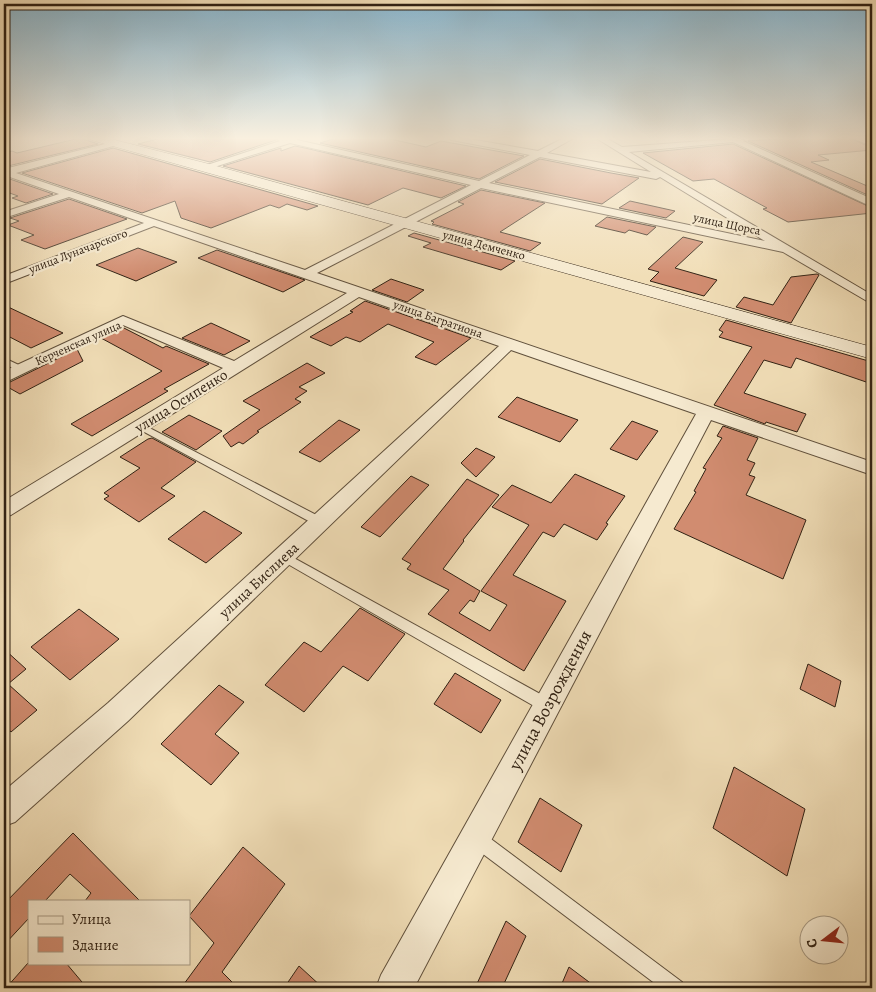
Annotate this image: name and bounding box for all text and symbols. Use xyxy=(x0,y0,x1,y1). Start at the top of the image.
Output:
street label: улица Щорса xyxy=(691,209,763,239)
street label: улица Луначарского xyxy=(25,225,130,278)
street label: улица Демченко xyxy=(440,226,527,264)
street label: улица Багратиона xyxy=(390,296,485,342)
street label: Керченская улица xyxy=(32,317,124,369)
street label: улица Осипенко xyxy=(130,364,231,438)
street label: улица Бислиева xyxy=(214,538,303,623)
street label: улица Возрождения xyxy=(502,626,597,775)
legend xyxy=(28,900,190,964)
text: Улица xyxy=(72,909,111,929)
north arrow xyxy=(798,914,848,964)
text: Здание xyxy=(72,935,119,955)
text: С xyxy=(802,936,822,950)

